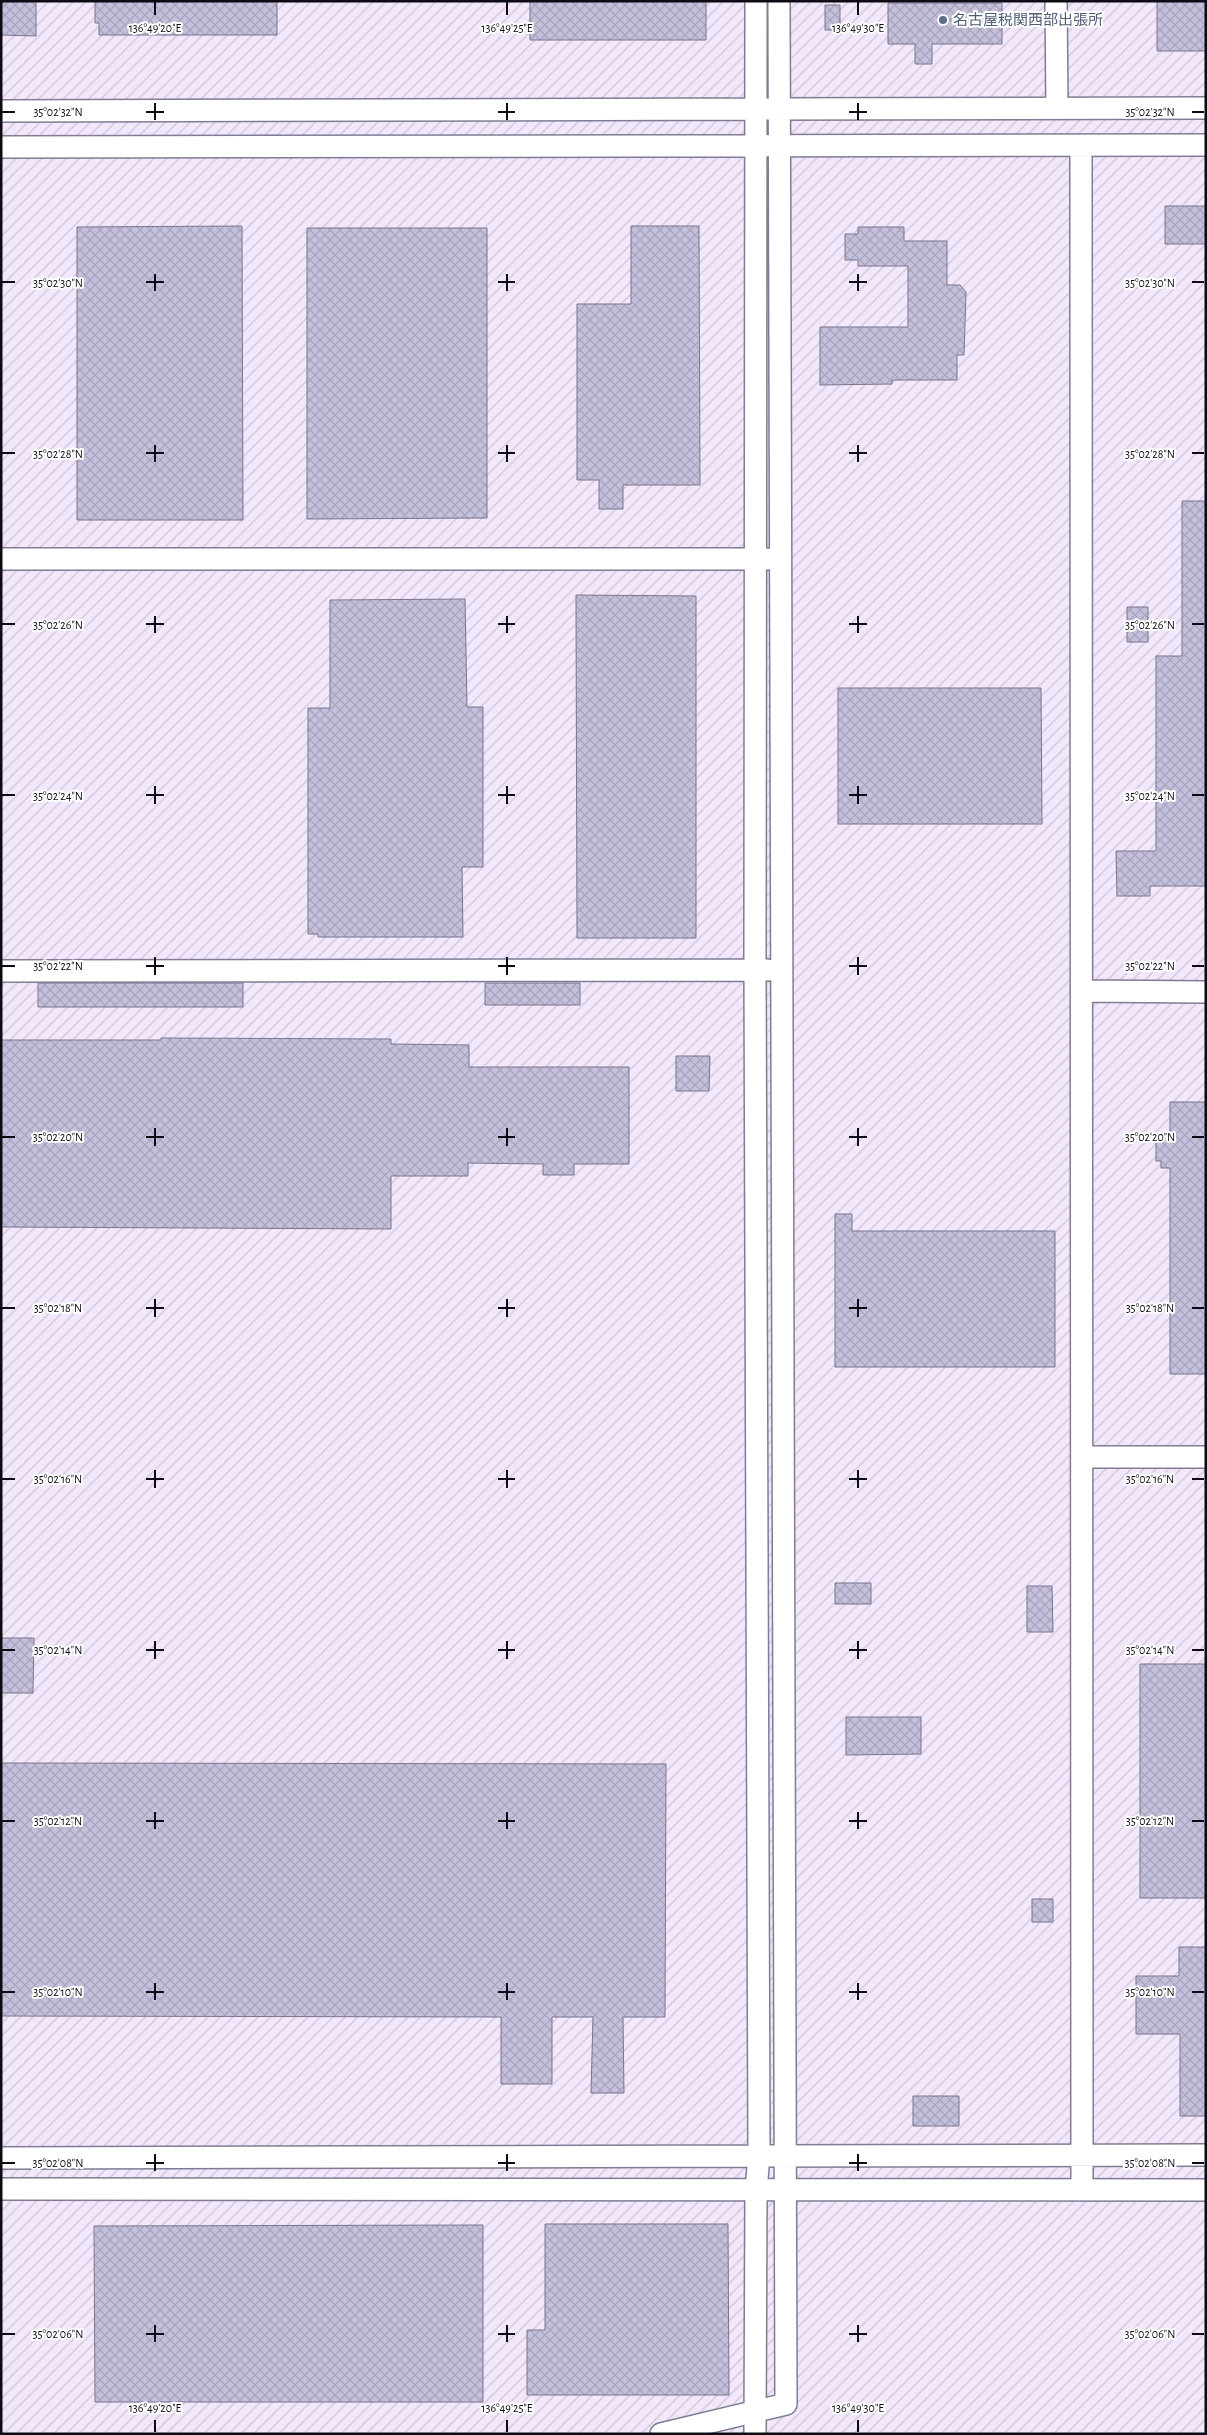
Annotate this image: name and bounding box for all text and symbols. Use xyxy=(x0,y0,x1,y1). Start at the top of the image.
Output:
place label: 名古屋税関西部出張所 xyxy=(953,12,1103,28)
marker: 名古屋税関西部出張所 xyxy=(937,14,949,26)
text: 136°49'20"E xyxy=(129,22,181,34)
text: 136°49'25"E xyxy=(481,22,533,34)
text: 136°49'30"E xyxy=(832,22,884,34)
text: 35°02'32"N xyxy=(33,106,83,118)
text: 35°02'32"N xyxy=(1125,106,1175,118)
text: 35°02'30"N xyxy=(33,277,83,289)
text: 35°02'30"N xyxy=(1125,277,1175,289)
text: 35°02'28"N xyxy=(33,448,83,460)
text: 35°02'28"N xyxy=(1125,448,1175,460)
text: 35°02'26"N xyxy=(33,619,83,631)
text: 35°02'26"N xyxy=(1125,619,1175,631)
text: 35°02'24"N xyxy=(33,790,83,802)
text: 35°02'24"N xyxy=(1125,790,1175,802)
text: 35°02'22"N xyxy=(33,960,83,972)
text: 35°02'22"N xyxy=(1125,960,1175,972)
text: 35°02'20"N xyxy=(33,1131,83,1143)
text: 35°02'20"N xyxy=(1125,1131,1175,1143)
text: 35°02'18"N xyxy=(34,1302,82,1314)
text: 35°02'18"N xyxy=(1126,1302,1174,1314)
text: 35°02'16"N xyxy=(34,1473,82,1485)
text: 35°02'16"N xyxy=(1126,1473,1174,1485)
text: 35°02'14"N xyxy=(34,1644,82,1656)
text: 35°02'14"N xyxy=(1126,1644,1174,1656)
text: 35°02'12"N xyxy=(34,1815,82,1827)
text: 35°02'12"N xyxy=(1126,1815,1174,1827)
text: 35°02'10"N xyxy=(33,1986,83,1998)
text: 35°02'10"N xyxy=(1125,1986,1175,1998)
text: 35°02'08"N xyxy=(33,2157,83,2169)
text: 35°02'08"N xyxy=(1125,2157,1175,2169)
text: 35°02'06"N xyxy=(33,2328,83,2340)
text: 35°02'06"N xyxy=(1125,2328,1175,2340)
text: 136°49'20"E xyxy=(129,2402,181,2414)
text: 136°49'25"E xyxy=(481,2402,533,2414)
text: 136°49'30"E xyxy=(832,2402,884,2414)

